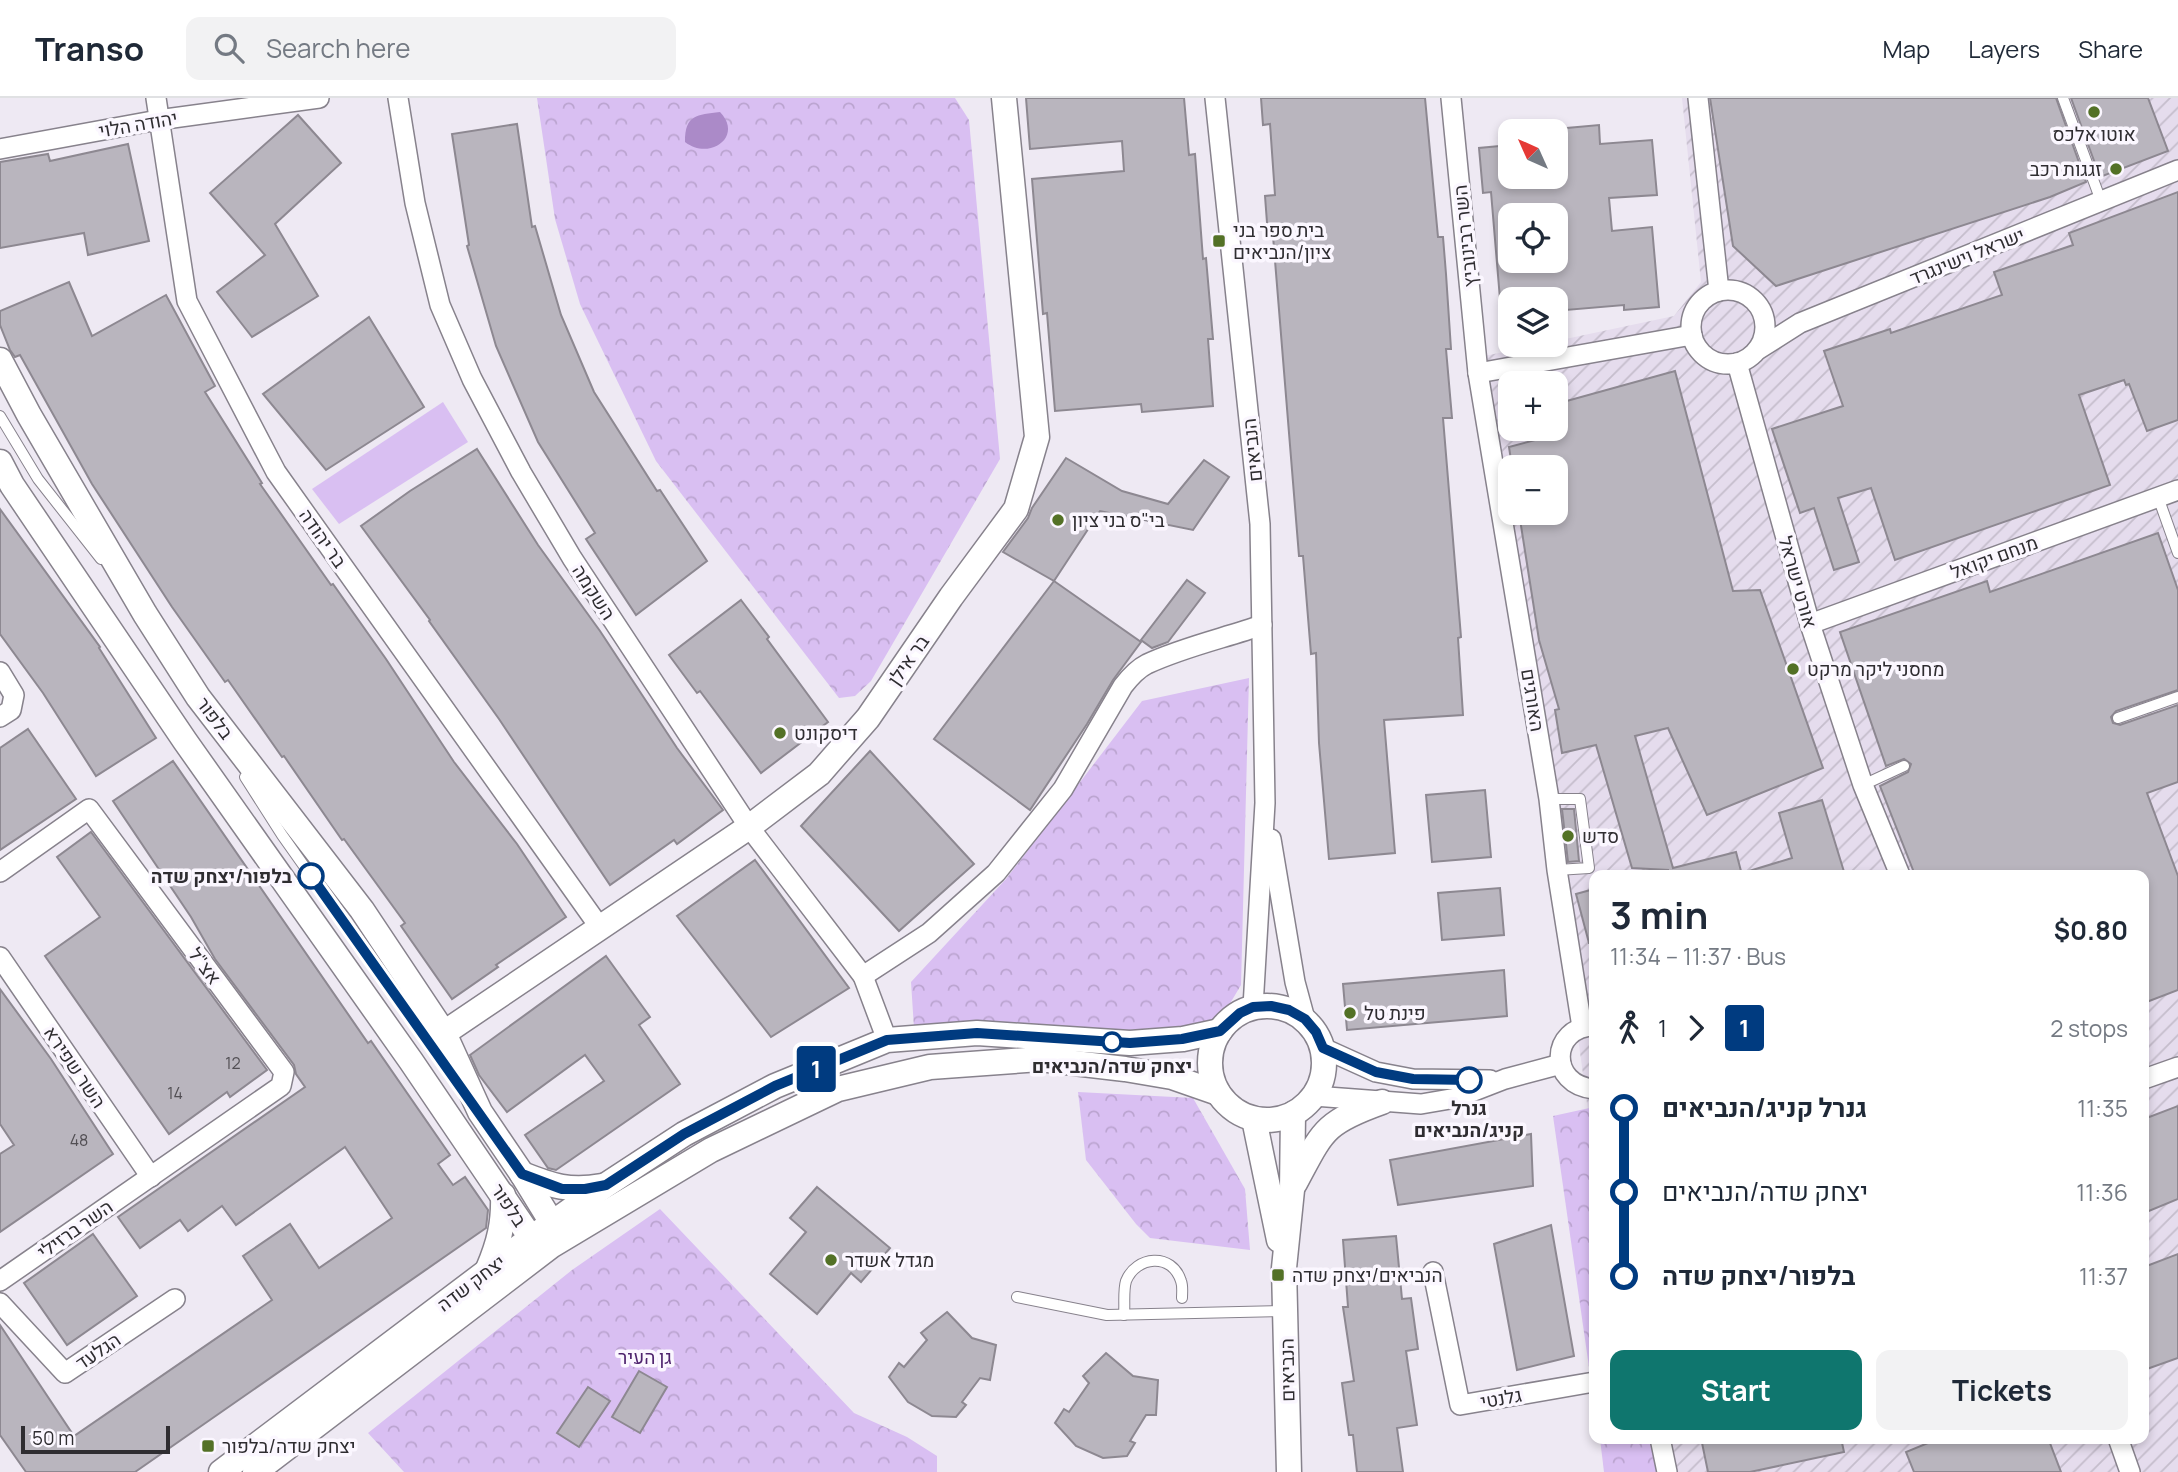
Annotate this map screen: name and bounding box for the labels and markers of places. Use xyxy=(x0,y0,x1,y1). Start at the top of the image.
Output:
marker: אוטו אלכס xyxy=(2086,104,2102,120)
place label: אוטו אלכס xyxy=(2052,121,2136,147)
place label: זגגות רכב xyxy=(2030,156,2102,182)
marker: זגגות רכב xyxy=(2108,161,2124,177)
place label: בית ספר בני ציון/הנביאים xyxy=(1233,217,1331,265)
marker: בית ספר בני ציון/הנביאים xyxy=(1211,233,1227,249)
place label: בי"ס בני ציון xyxy=(1072,507,1165,533)
marker: בי"ס בני ציון xyxy=(1050,512,1066,528)
place label: מחסני ליקר מרקט xyxy=(1807,656,1944,682)
marker: מחסני ליקר מרקט xyxy=(1785,661,1801,677)
place label: דיסקונט xyxy=(794,720,858,746)
marker: דיסקונט xyxy=(772,725,788,741)
place label: סדש xyxy=(1582,823,1619,849)
marker: סדש xyxy=(1560,828,1576,844)
place label: בלפור/יצחק שדה xyxy=(151,863,293,889)
marker: בלפור/יצחק שדה xyxy=(298,863,324,889)
place label: פינת טל xyxy=(1364,1000,1426,1026)
marker: פינת טל xyxy=(1342,1005,1358,1021)
marker: יצחק שדה/הנביאים xyxy=(1102,1032,1122,1052)
place label: יצחק שדה/הנביאים xyxy=(1032,1053,1192,1079)
marker: גנרל קניג/הנביאים xyxy=(1456,1067,1482,1093)
place label: גנרל קניג/הנביאים xyxy=(1414,1095,1524,1143)
place label: מגדל אשדר xyxy=(845,1247,934,1273)
marker: מגדל אשדר xyxy=(823,1252,839,1268)
place label: הנביאים/יצחק שדה xyxy=(1292,1262,1443,1288)
marker: הנביאים/יצחק שדה xyxy=(1270,1267,1286,1283)
place label: יצחק שדה/בלפור xyxy=(222,1433,355,1459)
marker: יצחק שדה/בלפור xyxy=(200,1438,216,1454)

